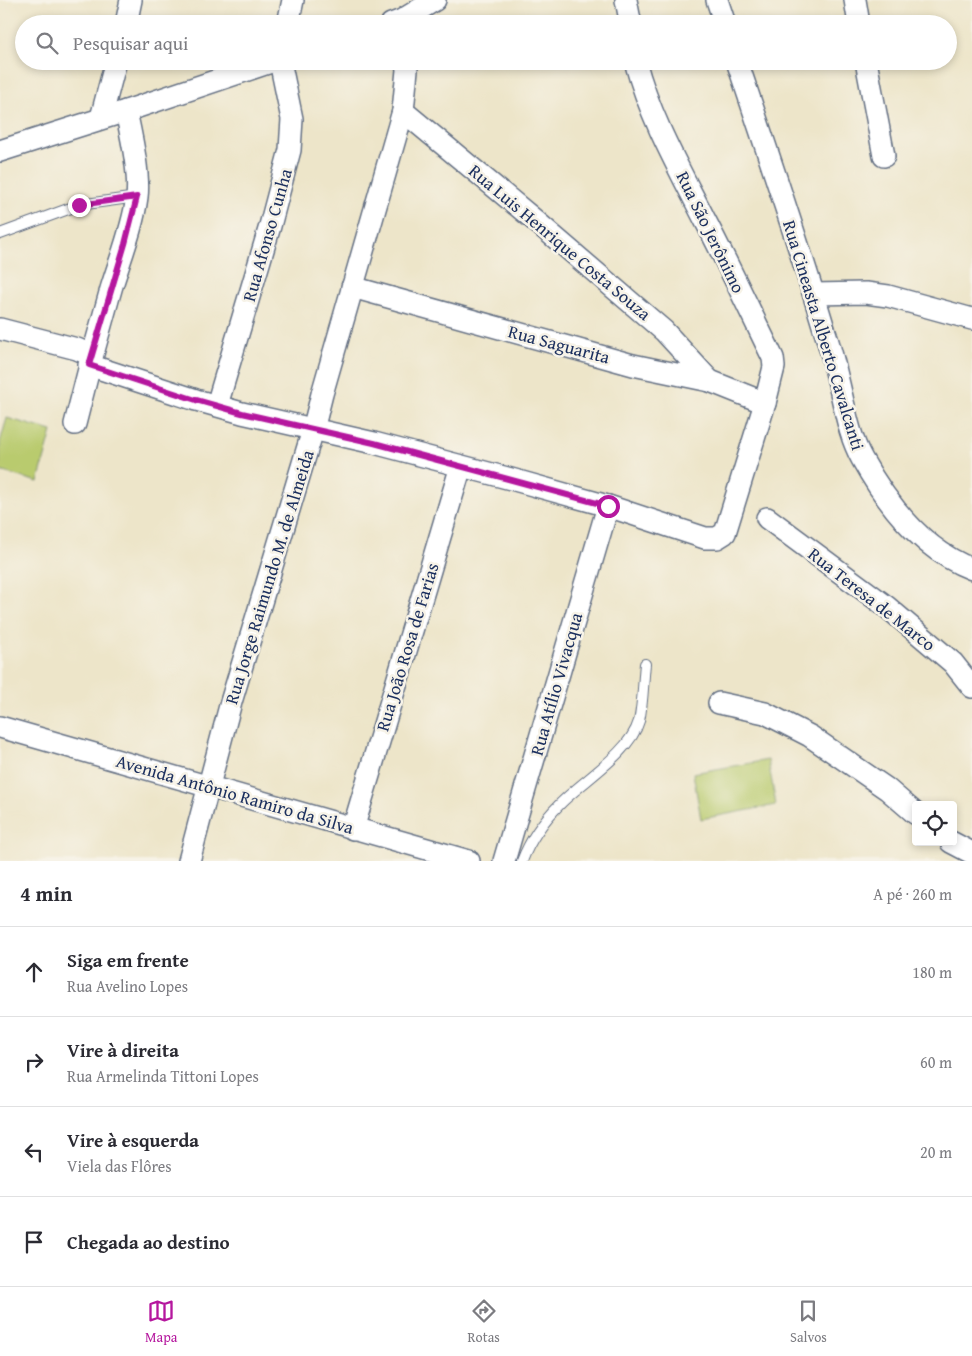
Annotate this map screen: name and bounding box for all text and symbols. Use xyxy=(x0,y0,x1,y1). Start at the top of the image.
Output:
search box xyxy=(15,15,957,70)
icon: search xyxy=(33,29,61,57)
text: Pesquisar aqui xyxy=(73,29,188,57)
street label: Rua Luis Henrique Costa Souza xyxy=(463,157,657,327)
street label: Rua Afonso Cunha xyxy=(235,165,299,305)
street label: Rua São Jerônimo xyxy=(670,166,752,298)
route end xyxy=(68,194,91,217)
street label: Rua Cineasta Alberto Cavalcanti xyxy=(776,217,872,453)
street label: Rua Saguarita xyxy=(505,317,613,371)
street label: Rua Jorge Raimundo M. de Almeida xyxy=(217,446,321,708)
route start xyxy=(597,495,620,518)
street label: Rua Teresa de Marco xyxy=(803,541,941,657)
street label: Rua João Rosa de Farias xyxy=(369,559,445,735)
street label: Rua Atílio Vivacqua xyxy=(523,609,589,759)
street label: Avenida Antônio Ramiro da Silva xyxy=(113,747,357,841)
map controls xyxy=(912,801,957,846)
button: locate xyxy=(912,801,957,846)
text: 4 min xyxy=(20,878,72,909)
text: A pé · 260 m xyxy=(873,882,952,906)
text: Siga em frente xyxy=(67,946,189,974)
icon: ahead xyxy=(20,958,48,986)
text: 180 m xyxy=(912,960,952,984)
text: Rua Avelino Lopes xyxy=(67,974,188,998)
text: Vire à direita xyxy=(67,1036,179,1064)
icon: right xyxy=(20,1048,48,1076)
text: 60 m xyxy=(920,1050,952,1074)
text: Rua Armelinda Tittoni Lopes xyxy=(67,1064,259,1088)
text: Vire à esquerda xyxy=(67,1126,199,1154)
icon: left xyxy=(20,1138,48,1166)
text: 20 m xyxy=(920,1140,952,1164)
text: Viela das Flôres xyxy=(67,1154,172,1178)
icon: arrive xyxy=(20,1228,48,1256)
text: Chegada ao destino xyxy=(67,1228,230,1256)
tab: Mapa xyxy=(145,1297,177,1347)
tab: Rotas xyxy=(468,1297,500,1347)
tab: Salvos xyxy=(790,1297,827,1347)

